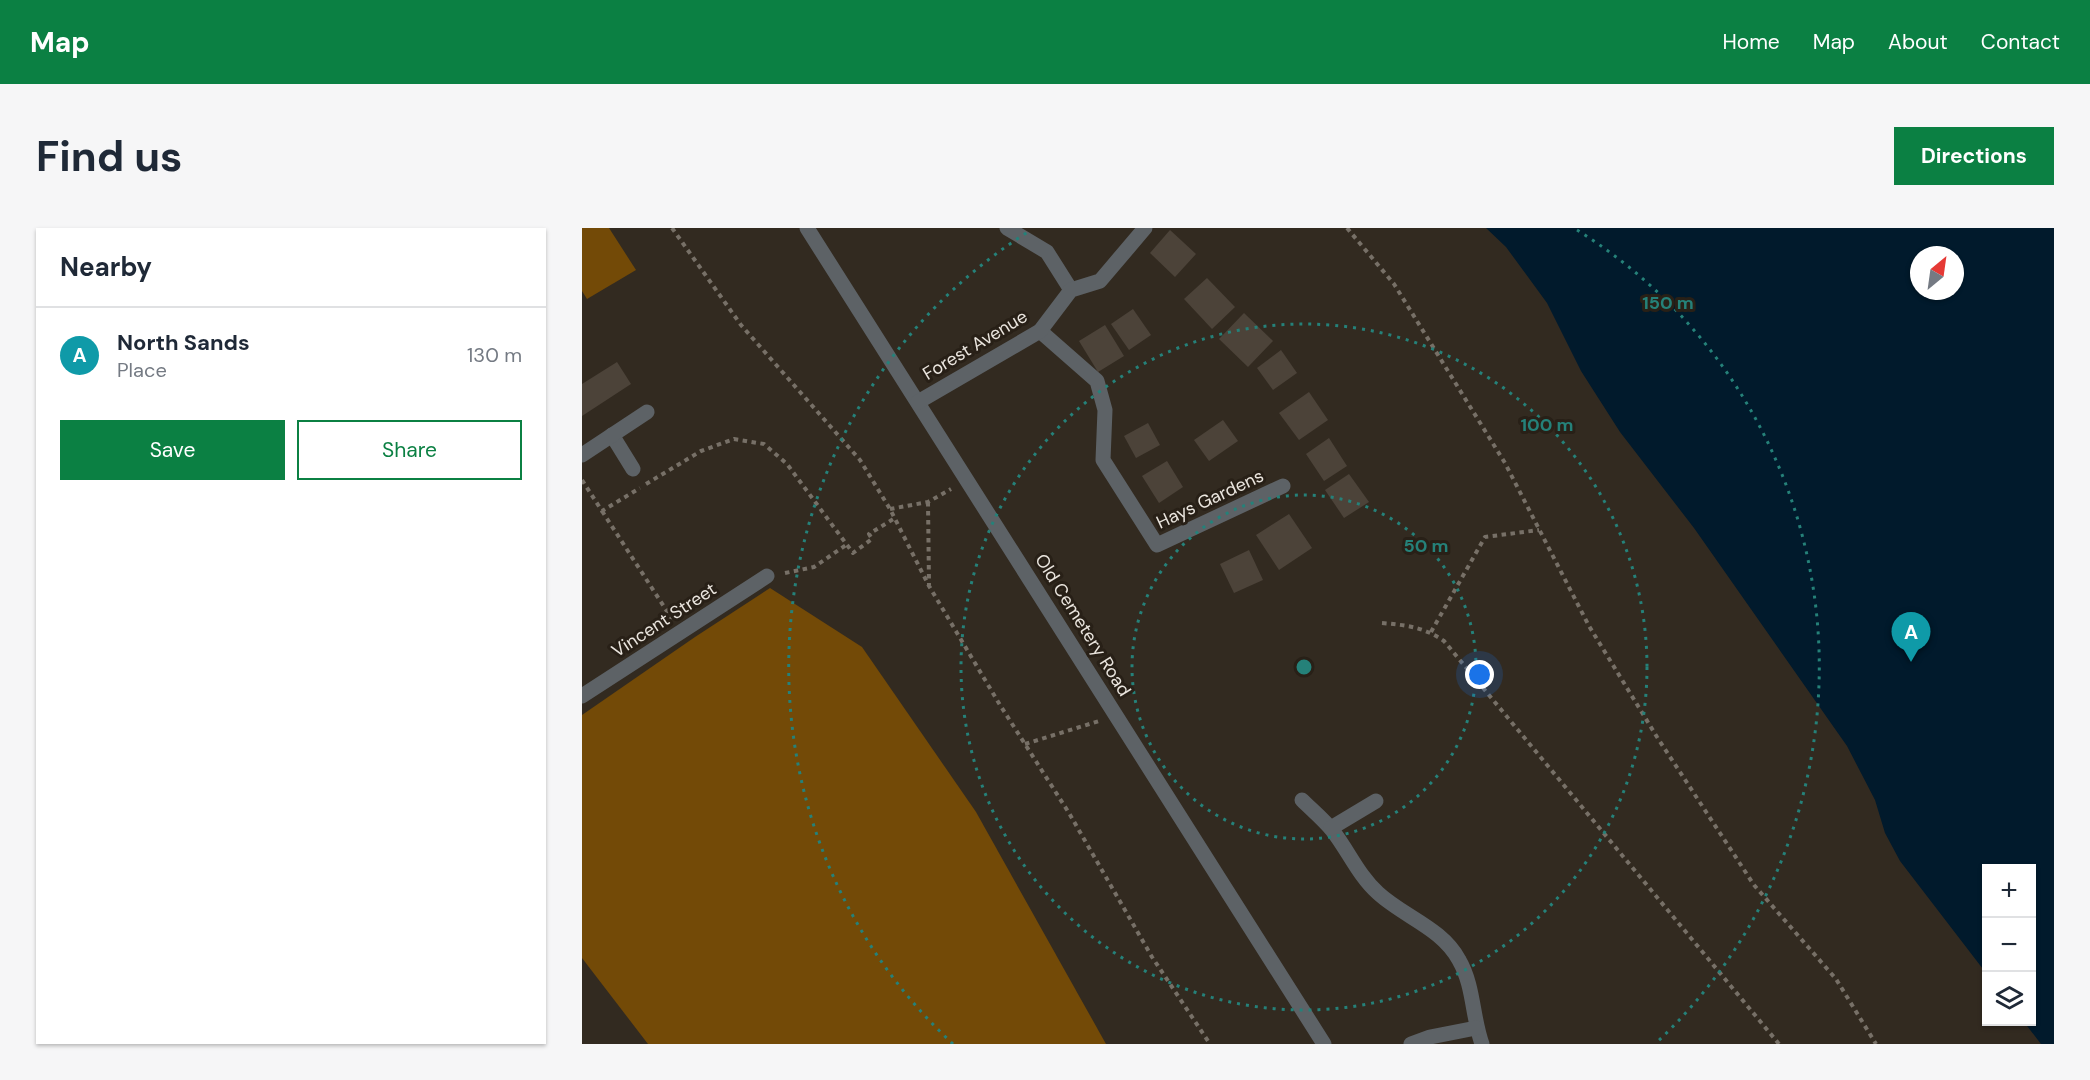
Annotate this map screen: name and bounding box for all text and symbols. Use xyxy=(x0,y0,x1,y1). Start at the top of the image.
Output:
text: Map xyxy=(30,24,90,61)
text: Home xyxy=(1722,28,1780,56)
text: Map xyxy=(1813,28,1855,56)
text: About xyxy=(1888,28,1948,56)
text: Contact xyxy=(1981,28,2060,56)
button: Directions xyxy=(1894,127,2054,185)
text: Find us xyxy=(36,129,182,184)
north arrow xyxy=(1910,246,1964,300)
text: Nearby xyxy=(60,250,152,284)
text: 150 m xyxy=(1642,291,1694,315)
street label: Forest Avenue xyxy=(918,304,1032,386)
text: North Sands xyxy=(117,328,250,357)
text: A xyxy=(72,342,87,368)
text: 130 m xyxy=(467,342,522,368)
text: Place xyxy=(117,357,167,383)
text: 100 m xyxy=(1520,413,1574,437)
button: Save xyxy=(60,420,285,480)
button: Share xyxy=(297,420,522,480)
street label: Hays Gardens xyxy=(1152,464,1268,534)
text: 50 m xyxy=(1403,534,1449,558)
street label: Old Cemetery Road xyxy=(1030,549,1136,701)
street label: Vincent Street xyxy=(607,577,721,663)
pin: A xyxy=(1892,612,1930,662)
centre of rings xyxy=(1294,657,1314,677)
your location xyxy=(1465,660,1494,689)
map controls xyxy=(1982,864,2036,1026)
button: + xyxy=(1982,864,2036,918)
button: − xyxy=(1982,918,2036,972)
button: layers xyxy=(1982,972,2036,1026)

